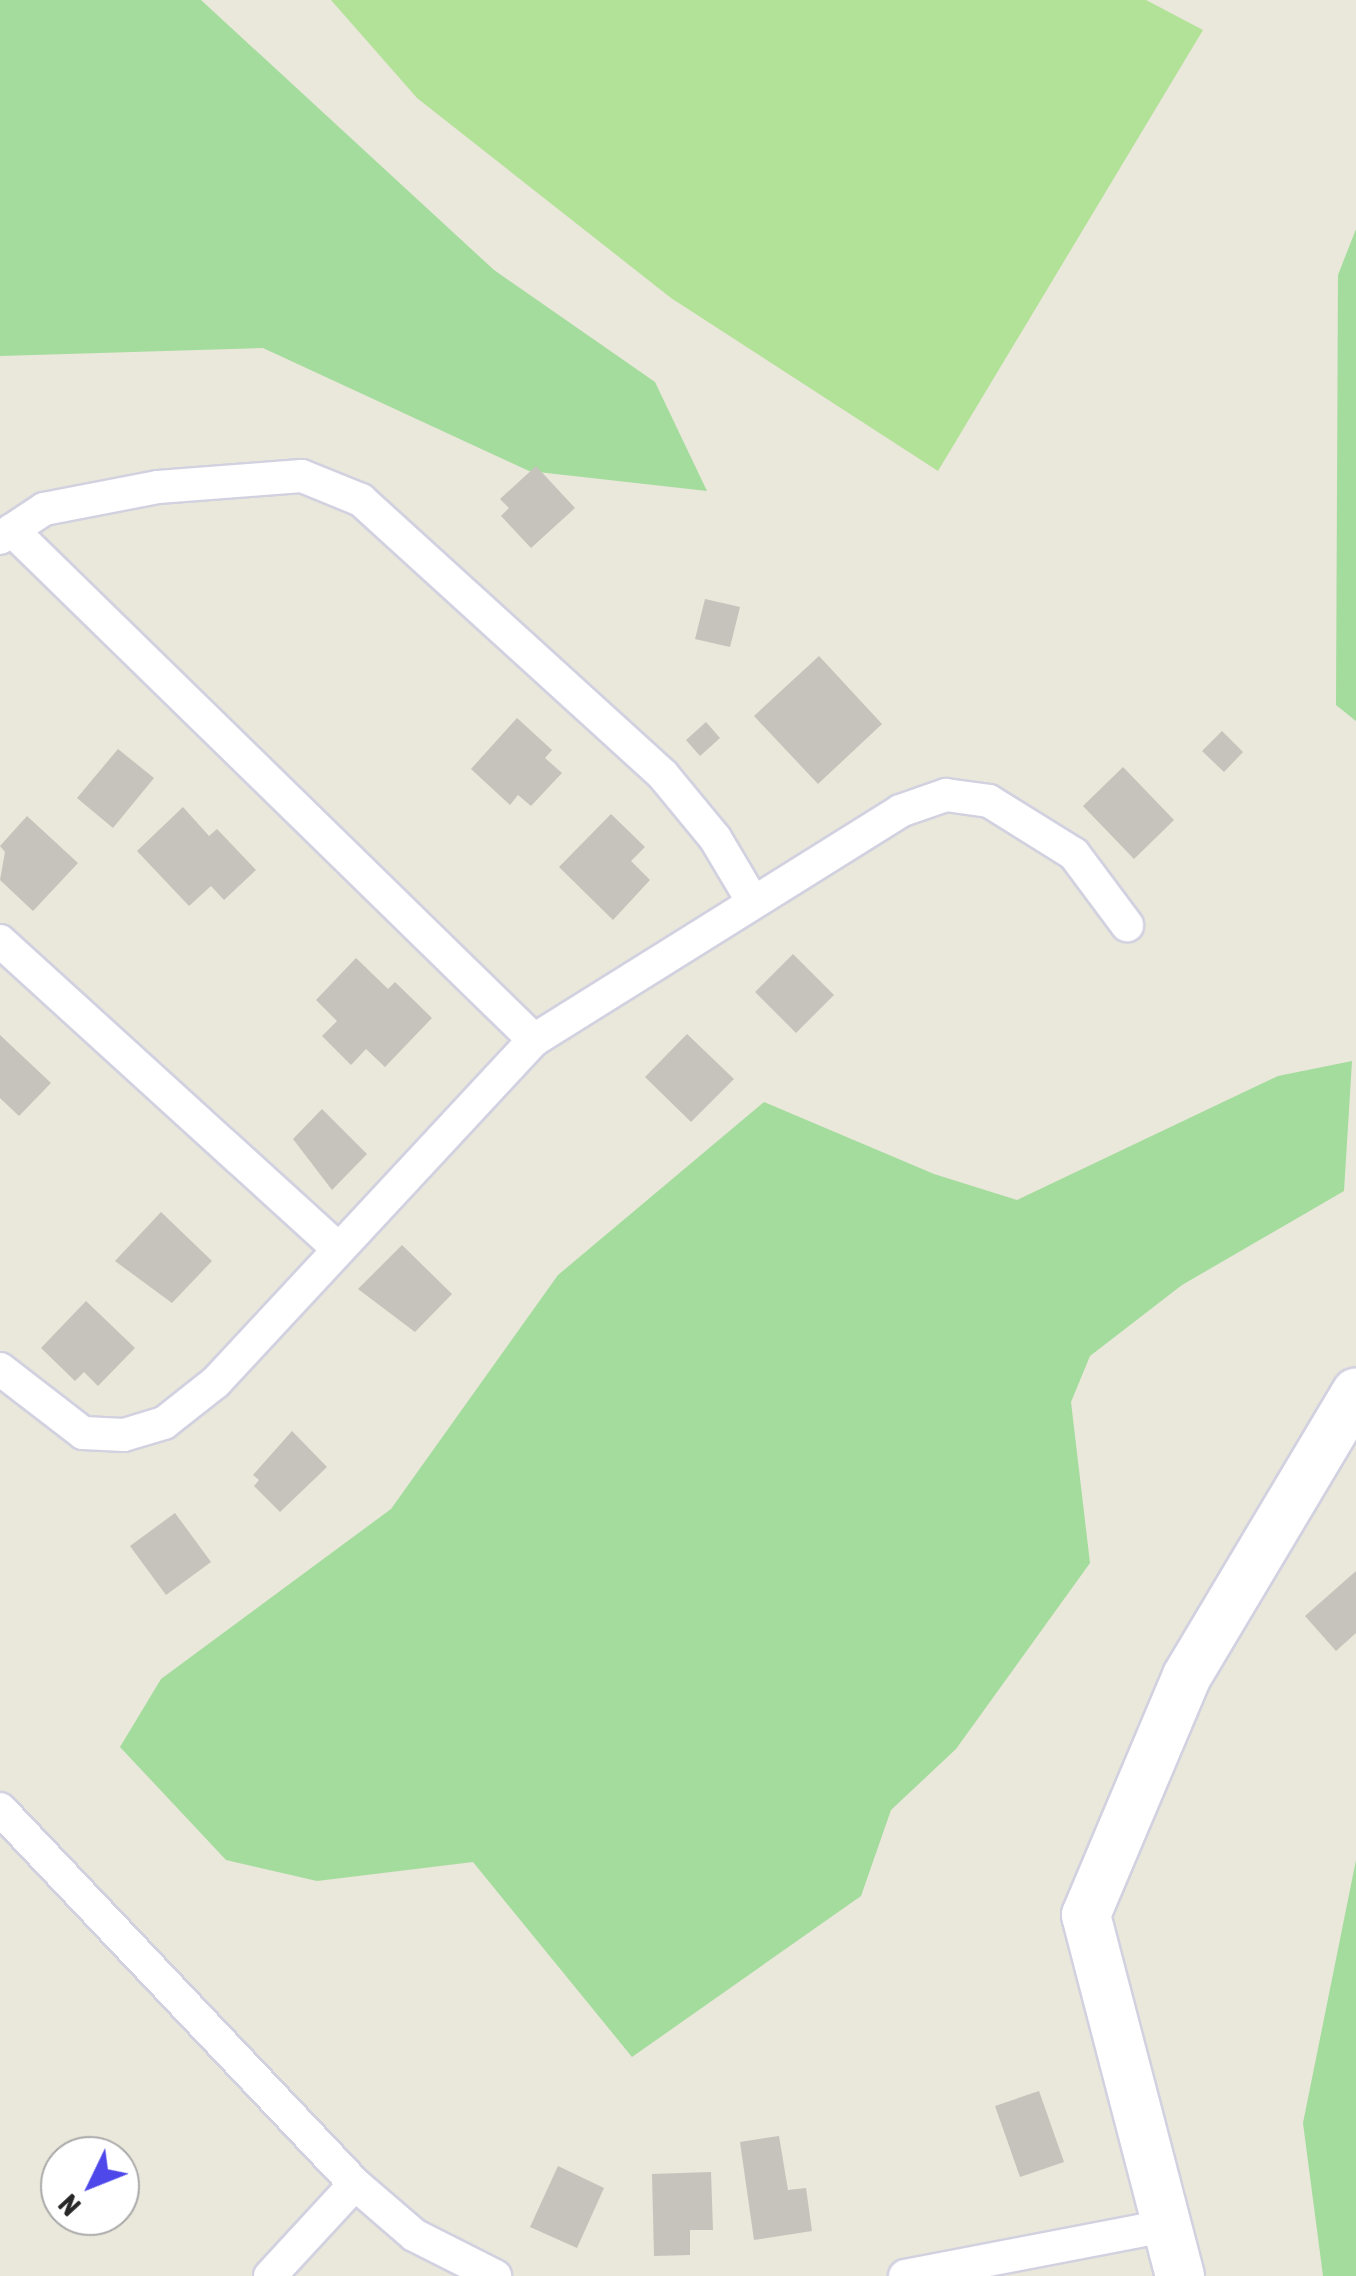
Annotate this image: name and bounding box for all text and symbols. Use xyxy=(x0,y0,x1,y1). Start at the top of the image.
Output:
north arrow xyxy=(40,2136,140,2236)
text: N xyxy=(52,2188,87,2222)

